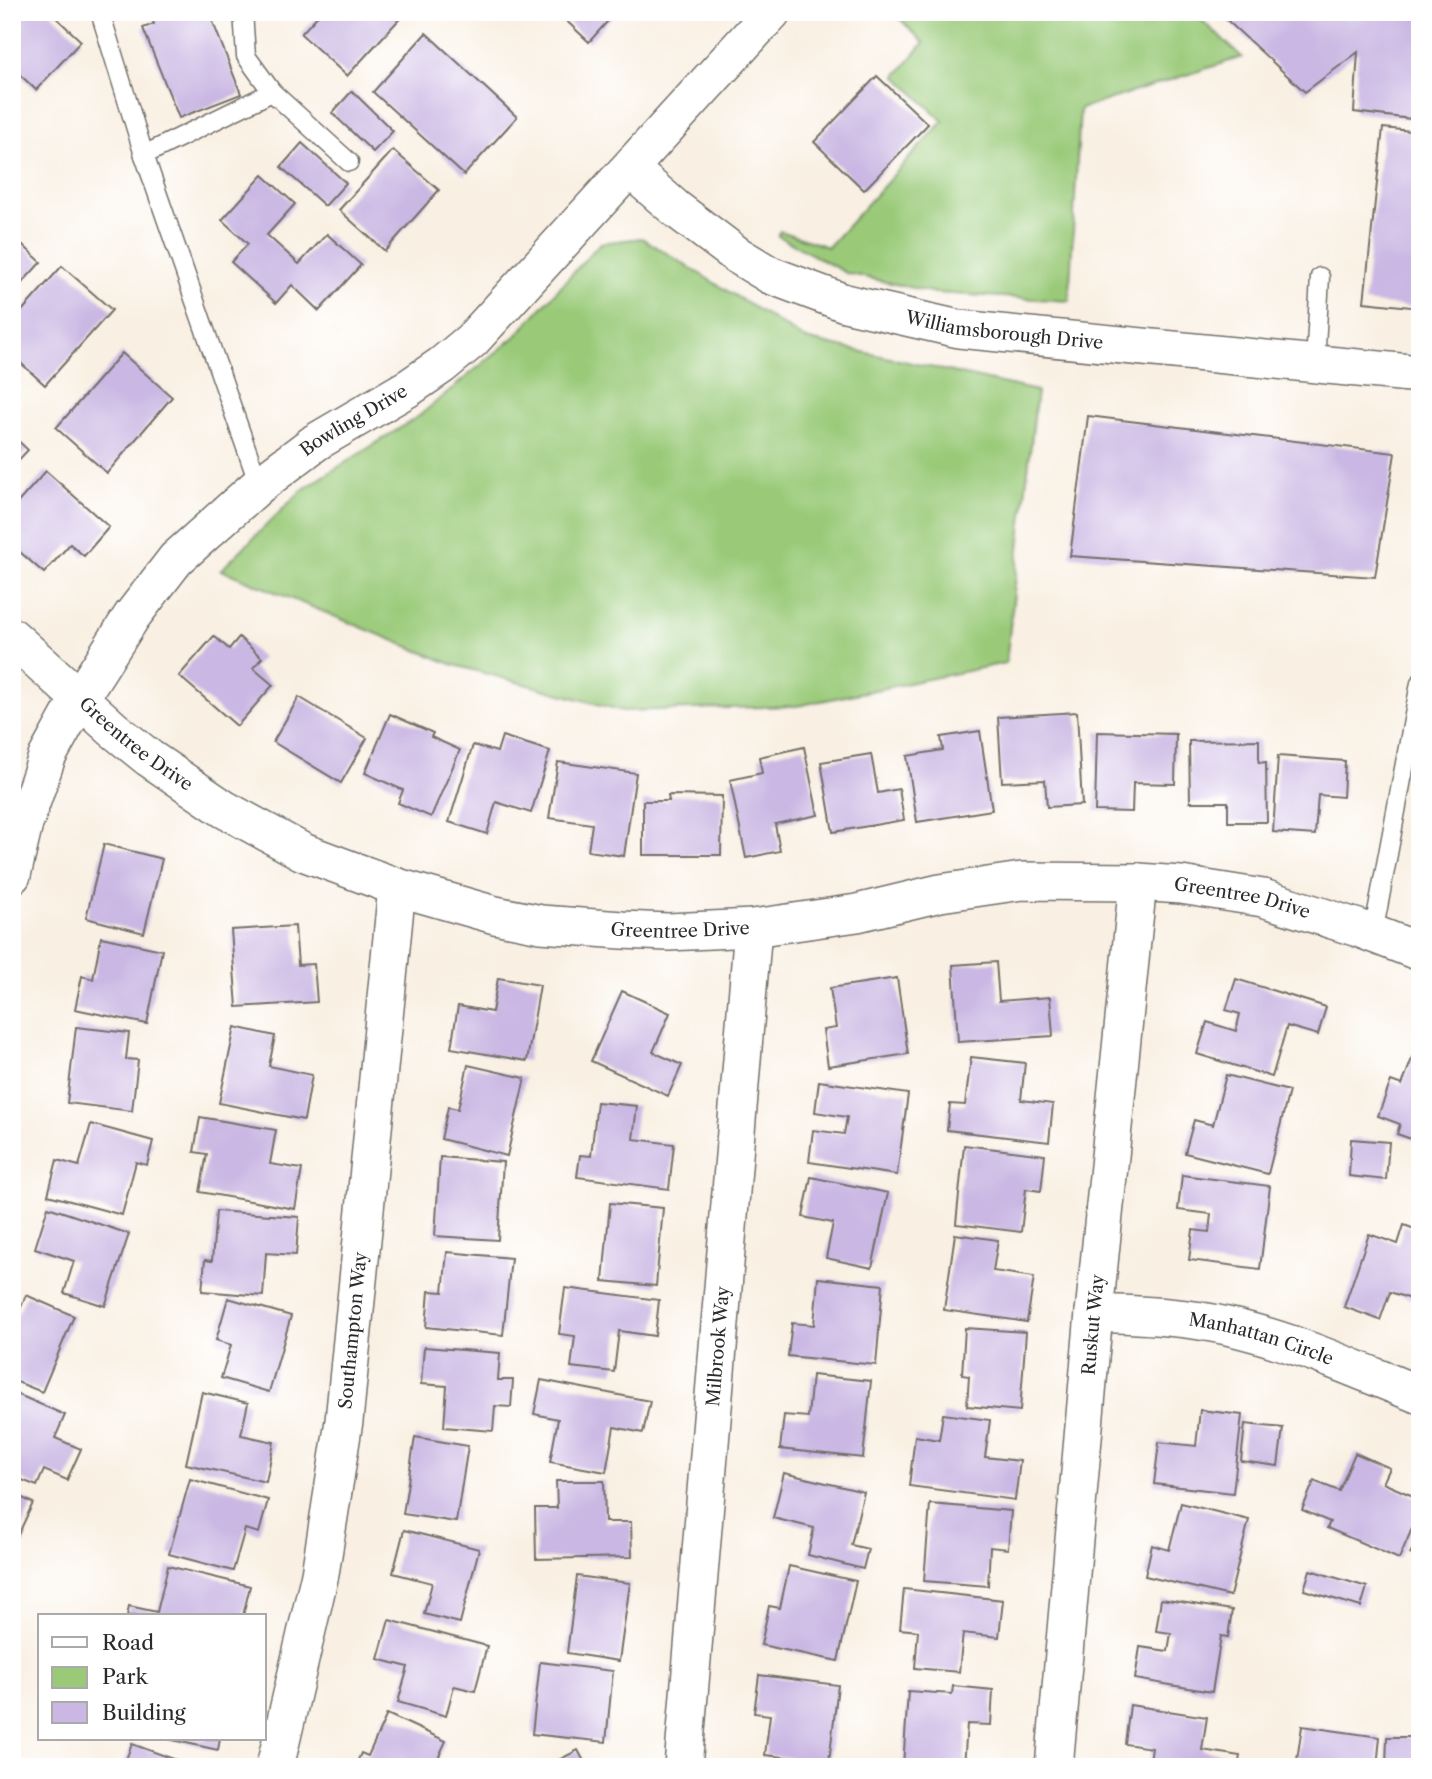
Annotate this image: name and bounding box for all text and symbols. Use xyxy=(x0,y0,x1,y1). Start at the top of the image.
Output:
street label: Williamsborough Drive xyxy=(902,306,1104,354)
street label: Bowling Drive xyxy=(296,380,411,461)
street label: Greentree Drive xyxy=(75,693,197,796)
street label: Greentree Drive xyxy=(1173,873,1313,923)
street label: Greentree Drive xyxy=(610,917,750,943)
street label: Southampton Way xyxy=(334,1250,372,1410)
street label: Ruskut Way xyxy=(1078,1272,1109,1376)
street label: Milbrook Way xyxy=(702,1284,734,1408)
street label: Manhattan Circle xyxy=(1187,1308,1337,1370)
legend xyxy=(38,1614,266,1740)
text: Road xyxy=(102,1630,154,1655)
text: Park xyxy=(102,1664,148,1689)
text: Building xyxy=(102,1700,187,1725)

